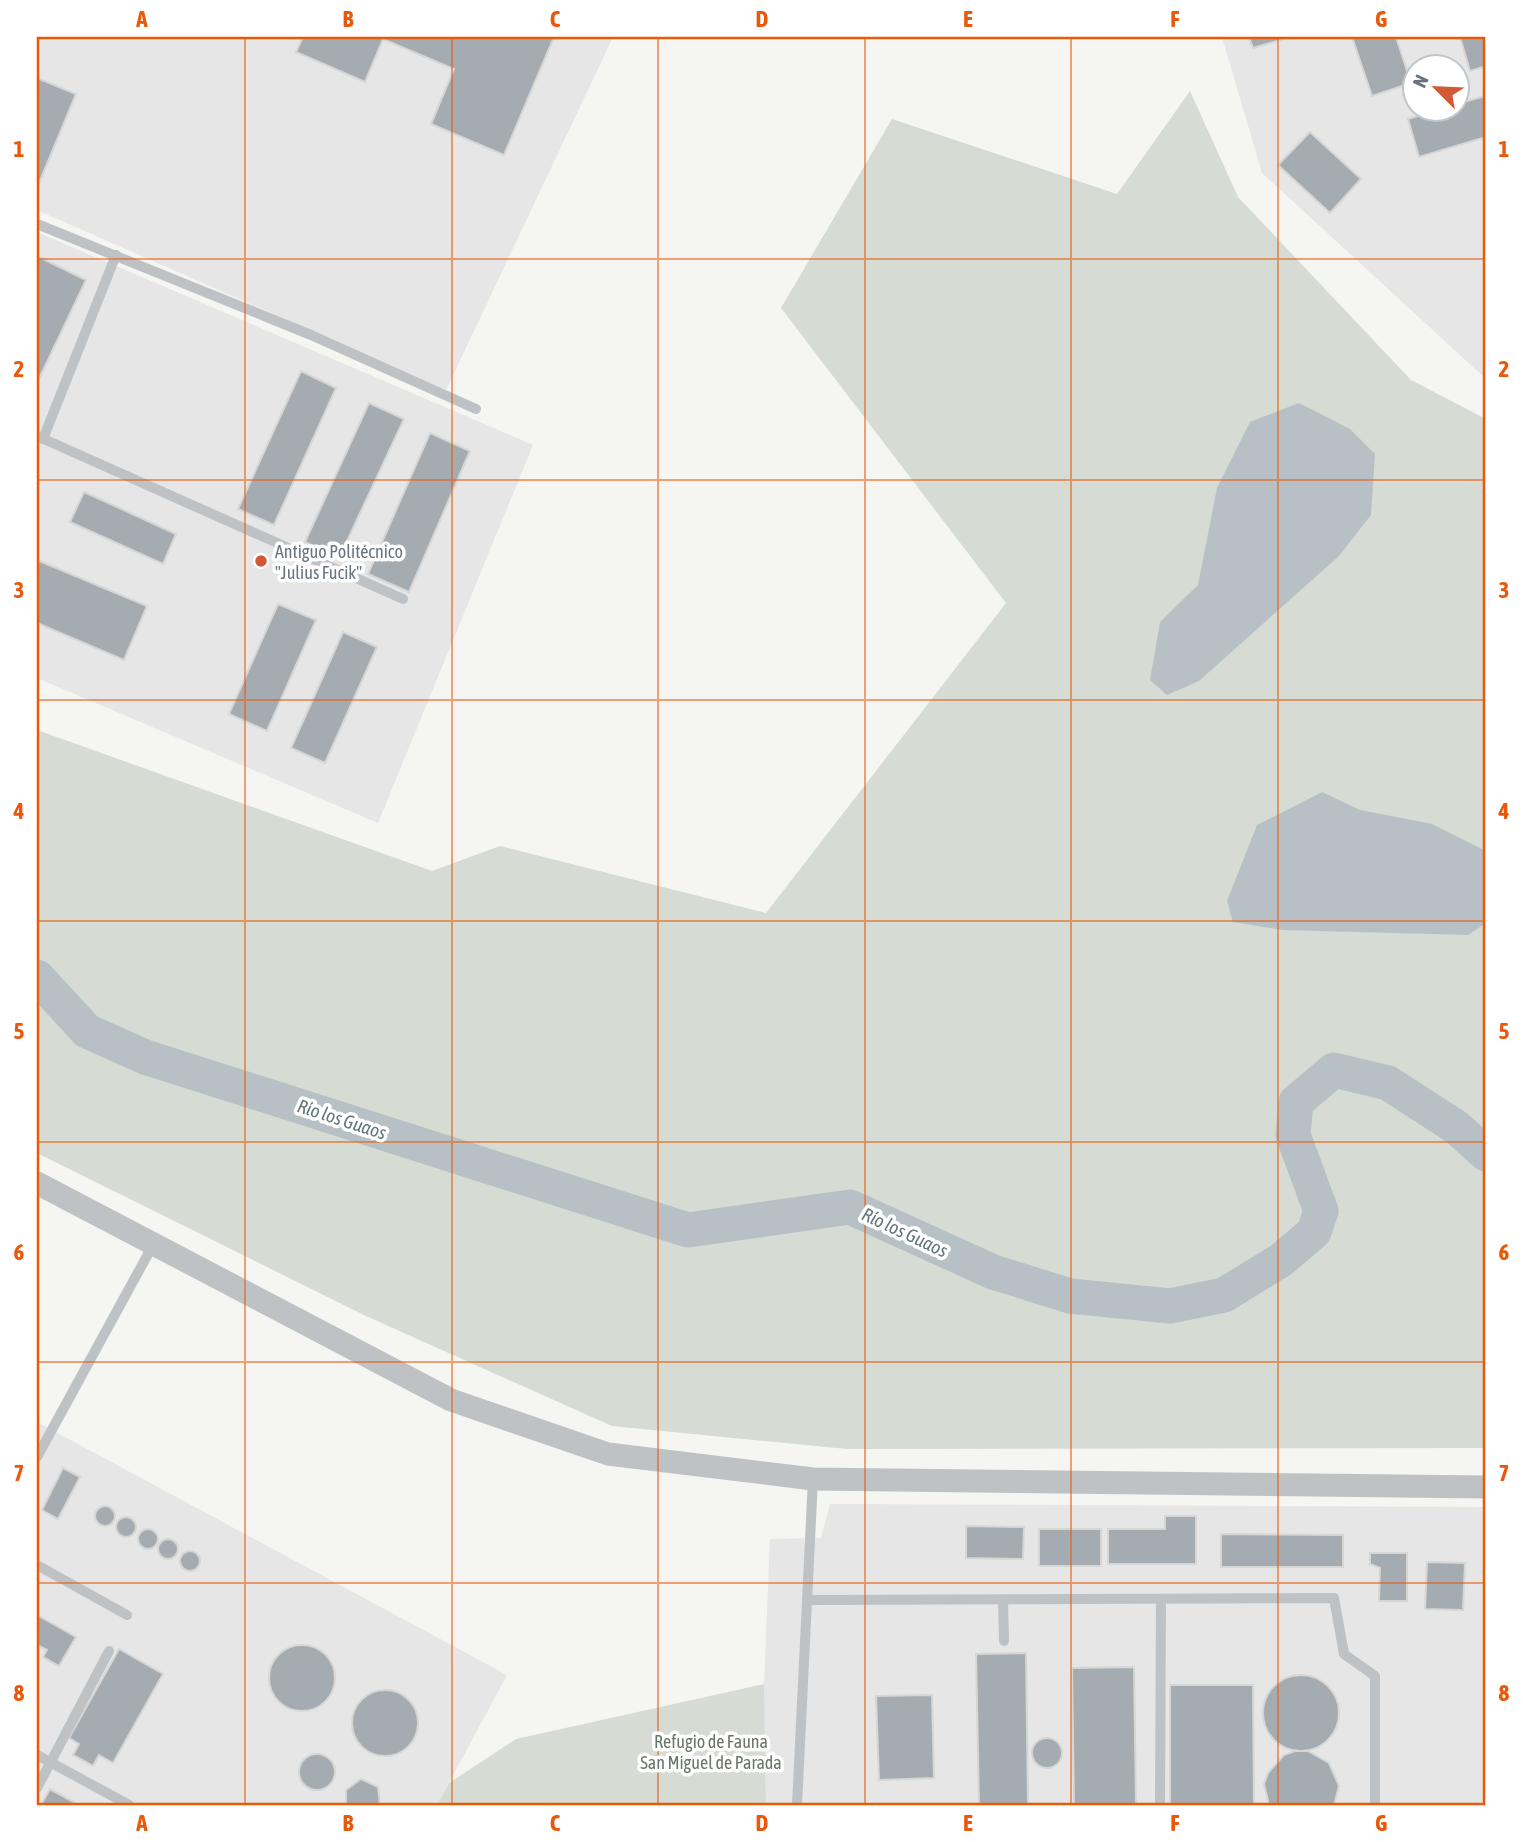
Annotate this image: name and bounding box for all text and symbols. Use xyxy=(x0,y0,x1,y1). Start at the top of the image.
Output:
text: A xyxy=(135,6,148,32)
text: B xyxy=(343,6,354,32)
text: C xyxy=(550,6,561,32)
text: D xyxy=(756,6,769,32)
text: E xyxy=(963,6,973,32)
text: F xyxy=(1170,6,1180,32)
text: G xyxy=(1375,6,1387,32)
north arrow xyxy=(1400,52,1470,122)
text: N xyxy=(1408,71,1433,91)
text: 1 xyxy=(14,136,25,162)
text: 1 xyxy=(1499,136,1510,162)
text: 2 xyxy=(14,356,24,382)
text: 2 xyxy=(1499,356,1509,382)
place label: Antiguo Politécnico "Julius Fucik" xyxy=(275,541,403,583)
marker: Antiguo Politécnico "Julius Fucik" xyxy=(253,553,269,569)
text: 3 xyxy=(14,577,24,603)
text: 3 xyxy=(1499,577,1509,603)
text: 4 xyxy=(13,798,25,824)
text: 4 xyxy=(1498,798,1510,824)
text: 5 xyxy=(14,1018,25,1044)
text: 5 xyxy=(1499,1018,1510,1044)
water label: Río los Guaos xyxy=(295,1094,389,1144)
water label: Río los Guaos xyxy=(859,1203,952,1262)
text: 6 xyxy=(14,1239,25,1265)
text: 6 xyxy=(1499,1239,1510,1265)
text: 7 xyxy=(14,1460,24,1486)
text: 7 xyxy=(1499,1460,1509,1486)
text: 8 xyxy=(14,1680,25,1706)
text: 8 xyxy=(1499,1680,1510,1706)
park label: Refugio de Fauna San Miguel de Parada xyxy=(640,1731,782,1773)
text: A xyxy=(135,1810,148,1836)
text: B xyxy=(343,1810,354,1836)
text: C xyxy=(550,1810,561,1836)
text: D xyxy=(756,1810,769,1836)
text: E xyxy=(963,1810,973,1836)
text: F xyxy=(1170,1810,1180,1836)
text: G xyxy=(1375,1810,1387,1836)

